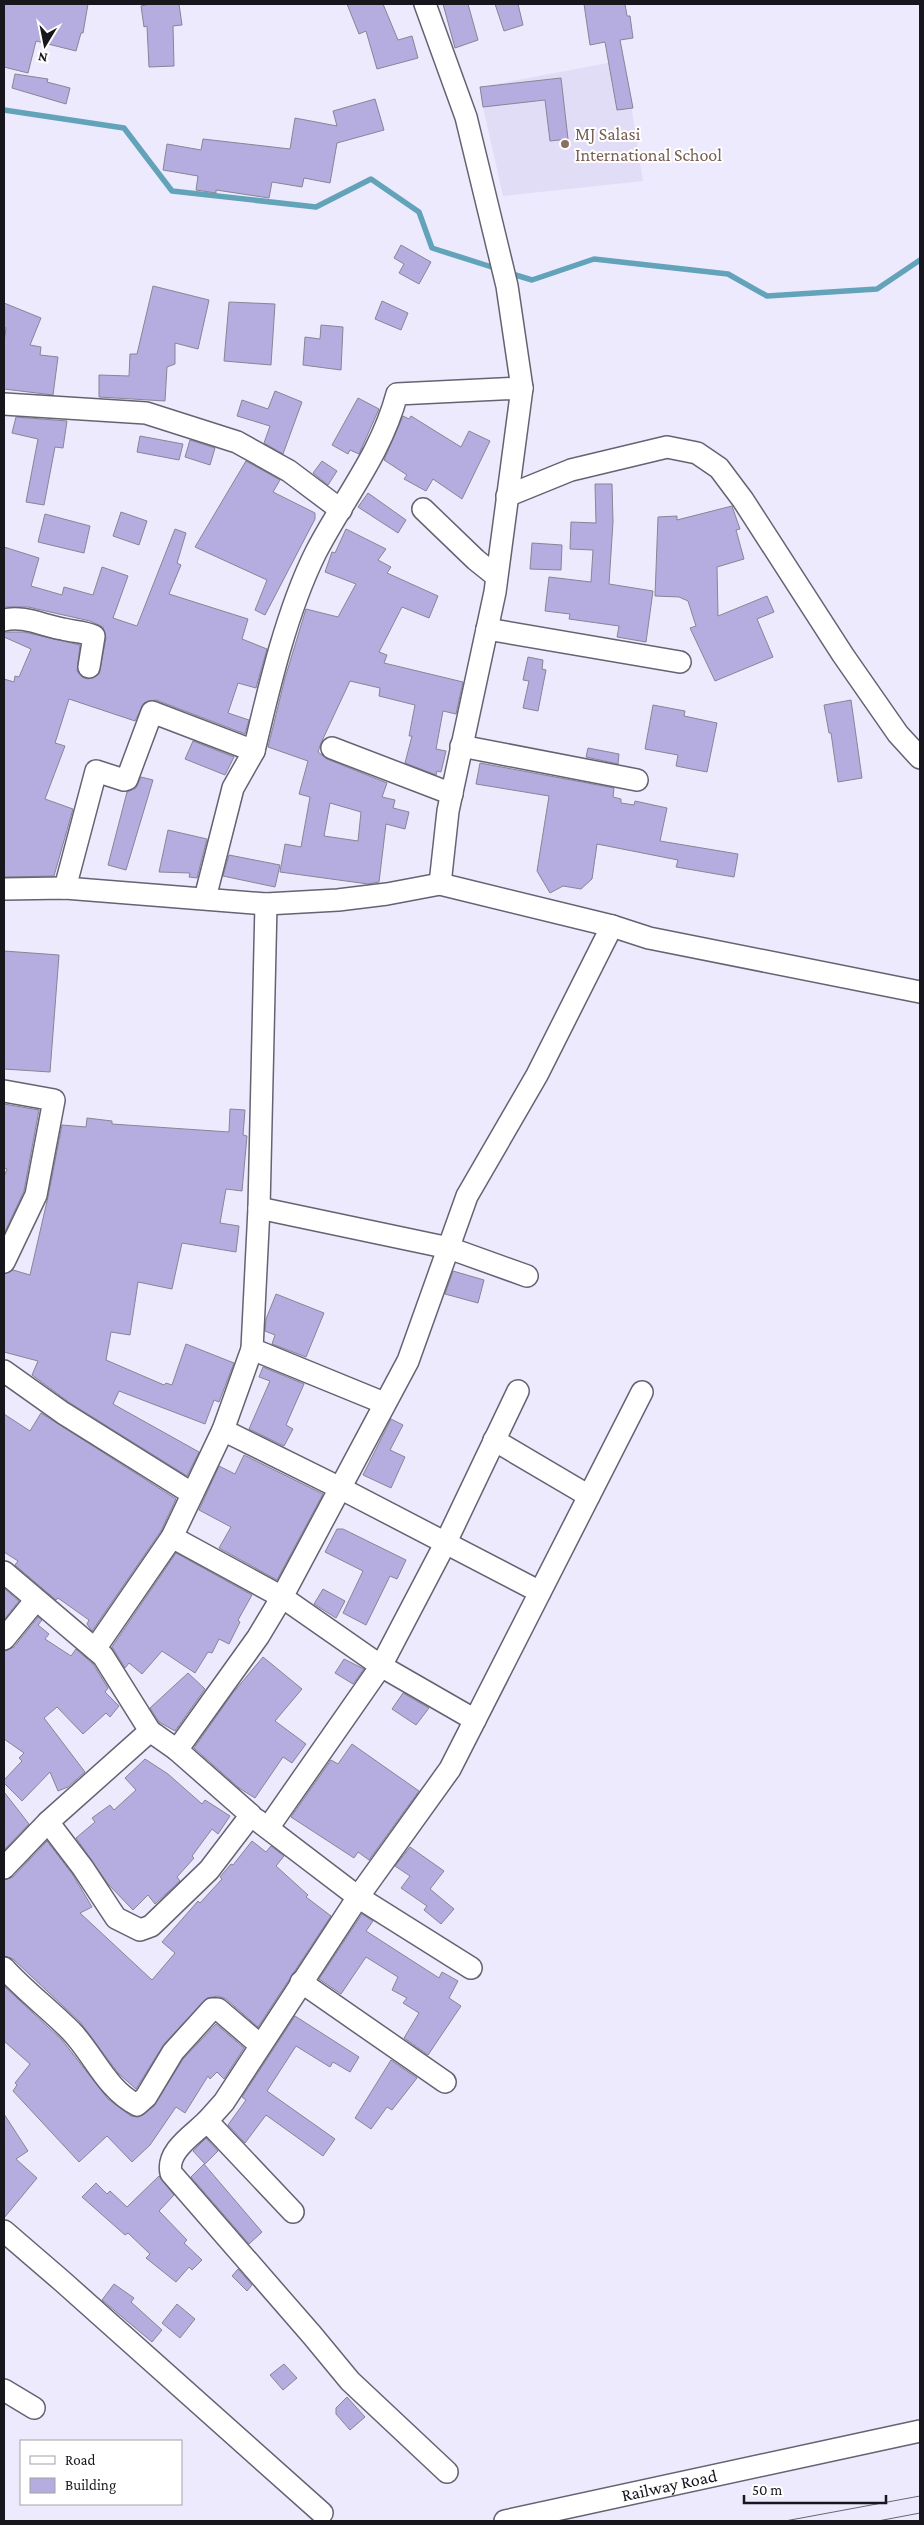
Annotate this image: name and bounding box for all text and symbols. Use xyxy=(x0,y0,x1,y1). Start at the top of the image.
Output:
north arrow xyxy=(20,20,70,70)
text: N xyxy=(36,49,49,67)
place label: MJ Salasi International School xyxy=(575,124,722,165)
marker: MJ Salasi International School xyxy=(559,138,571,150)
legend xyxy=(20,2440,182,2505)
text: Road xyxy=(65,2452,96,2468)
street label: Railway Road xyxy=(620,2465,719,2505)
scale bar xyxy=(744,2472,886,2504)
text: Building xyxy=(65,2477,116,2494)
text: 50 m xyxy=(752,2482,782,2498)

